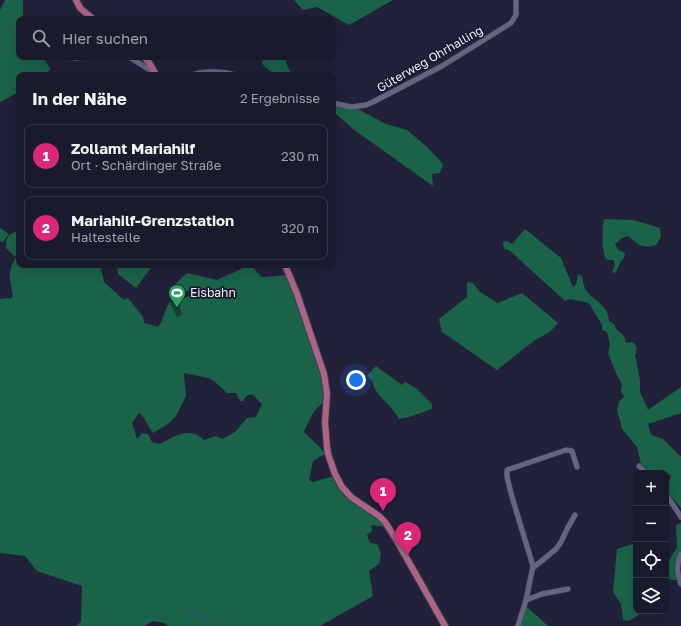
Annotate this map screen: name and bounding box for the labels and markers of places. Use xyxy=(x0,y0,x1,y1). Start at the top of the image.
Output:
sports icon: Eisbahn xyxy=(167,283,187,308)
place label: Eisbahn xyxy=(190,285,236,300)
pin: 1 xyxy=(370,478,396,511)
pin: 2 xyxy=(395,522,421,555)

